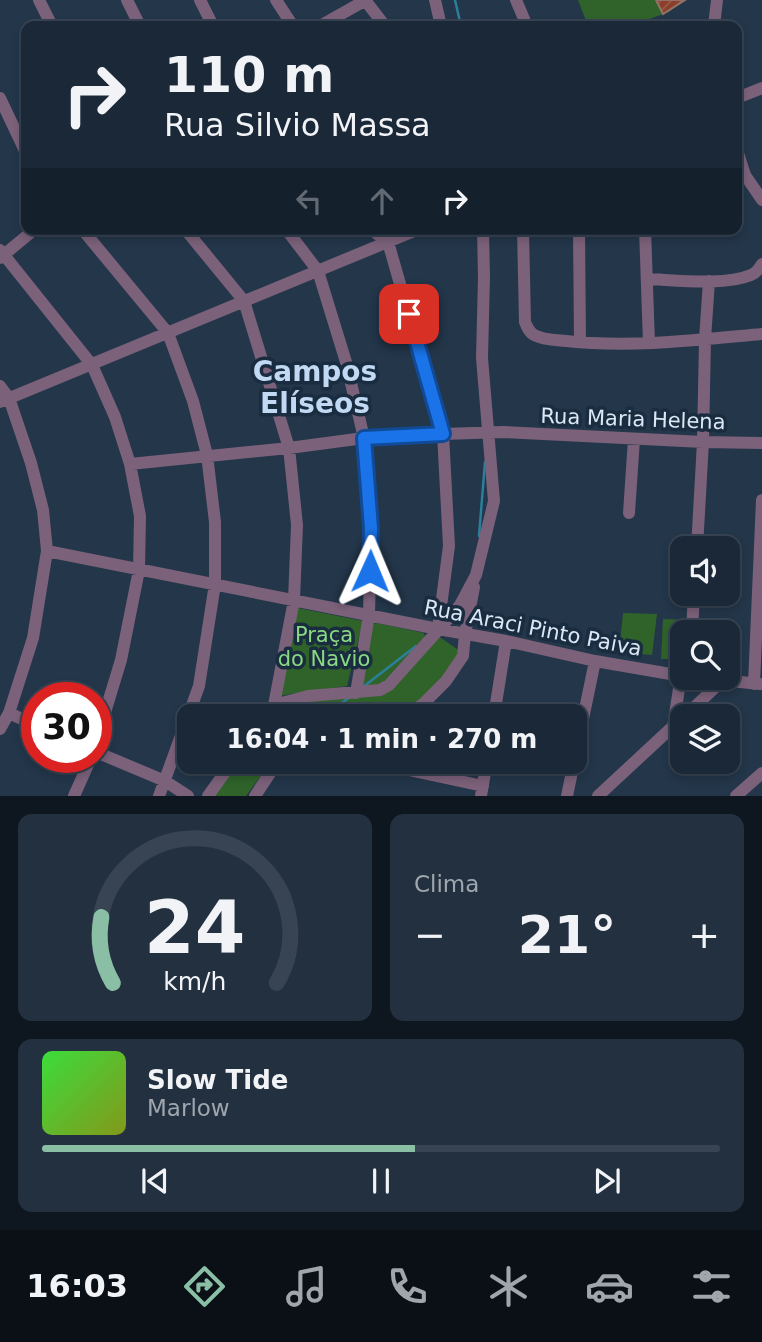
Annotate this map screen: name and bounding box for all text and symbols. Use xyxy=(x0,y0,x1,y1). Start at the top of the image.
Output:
text: 110 m xyxy=(164,47,334,104)
icon: right xyxy=(49,49,140,140)
text: Rua Silvio Massa xyxy=(164,106,431,144)
icon: left xyxy=(290,182,328,220)
icon: ahead xyxy=(363,182,401,220)
icon: right xyxy=(436,182,474,220)
pin xyxy=(379,284,439,344)
icon: arrive xyxy=(390,295,428,333)
district label: Campos Elíseos xyxy=(253,355,377,420)
street label: Rua Maria Helena xyxy=(540,404,726,434)
position arrow xyxy=(333,534,407,608)
map controls xyxy=(670,536,740,774)
button: sound xyxy=(670,536,740,606)
street label: Rua Araci Pinto Paiva xyxy=(422,595,644,661)
button: search xyxy=(670,620,740,690)
park label: Praça do Navio xyxy=(278,623,370,671)
speed limit sign: 30 xyxy=(21,682,112,773)
button: layers xyxy=(670,704,740,774)
text: 16:04 · 1 min · 270 m xyxy=(227,724,537,754)
text: Clima xyxy=(414,871,479,897)
text: 24 xyxy=(144,886,246,971)
text: 21° xyxy=(518,905,616,965)
text: − xyxy=(414,913,446,957)
text: + xyxy=(688,913,720,957)
text: km/h xyxy=(163,967,227,996)
text: Slow Tide xyxy=(147,1065,288,1095)
text: Marlow xyxy=(147,1095,230,1121)
icon: previous xyxy=(136,1162,174,1200)
icon: pause xyxy=(362,1162,400,1200)
icon: next xyxy=(588,1162,626,1200)
icon: directions xyxy=(180,1262,229,1311)
icon: music xyxy=(282,1262,331,1311)
icon: phone xyxy=(383,1262,432,1311)
icon: climate xyxy=(484,1262,533,1311)
icon: car xyxy=(585,1262,634,1311)
icon: filters xyxy=(687,1262,736,1311)
text: 16:03 xyxy=(26,1267,128,1305)

